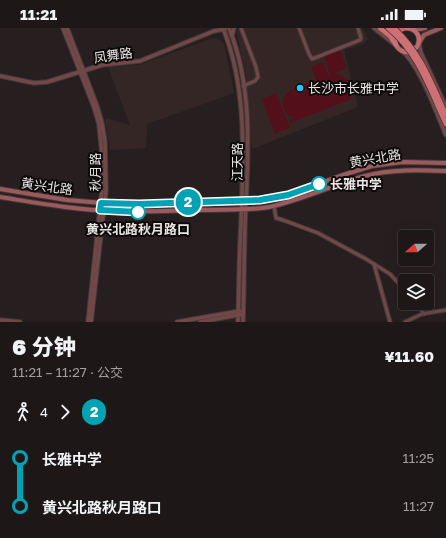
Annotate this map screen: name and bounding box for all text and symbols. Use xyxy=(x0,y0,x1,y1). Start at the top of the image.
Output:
text: 11:21 xyxy=(20,5,57,23)
street label: 凤舞路 xyxy=(93,44,133,66)
place label: 长沙市长雅中学 xyxy=(308,80,399,96)
marker: 长沙市长雅中学 xyxy=(295,83,305,93)
street label: 江天路 xyxy=(229,142,245,182)
street label: 黄兴北路 xyxy=(348,146,402,170)
street label: 秋月路 xyxy=(87,152,103,192)
street label: 黄兴北路 xyxy=(20,174,74,198)
marker: 长雅中学 xyxy=(311,176,327,192)
place label: 长雅中学 xyxy=(330,176,382,192)
line badge: 2 xyxy=(175,189,201,215)
text: 2 xyxy=(184,193,192,210)
marker: 黄兴北路秋月路口 xyxy=(130,204,146,220)
place label: 黄兴北路秋月路口 xyxy=(86,221,190,237)
north arrow xyxy=(398,230,434,266)
map controls xyxy=(398,230,434,310)
button: layers xyxy=(398,274,434,310)
text: 6 分钟 xyxy=(12,333,76,360)
text: ¥11.60 xyxy=(385,347,434,365)
text: 11:21 – 11:27 · 公交 xyxy=(12,364,123,380)
icon: walk xyxy=(12,401,34,423)
icon: forward xyxy=(54,401,76,423)
text: 2 xyxy=(90,403,98,420)
text: 4 xyxy=(40,404,48,420)
text: 长雅中学 xyxy=(42,450,102,468)
text: 11:25 xyxy=(402,450,434,466)
text: 黄兴北路秋月路口 xyxy=(42,498,162,516)
text: 11:27 xyxy=(403,498,434,514)

